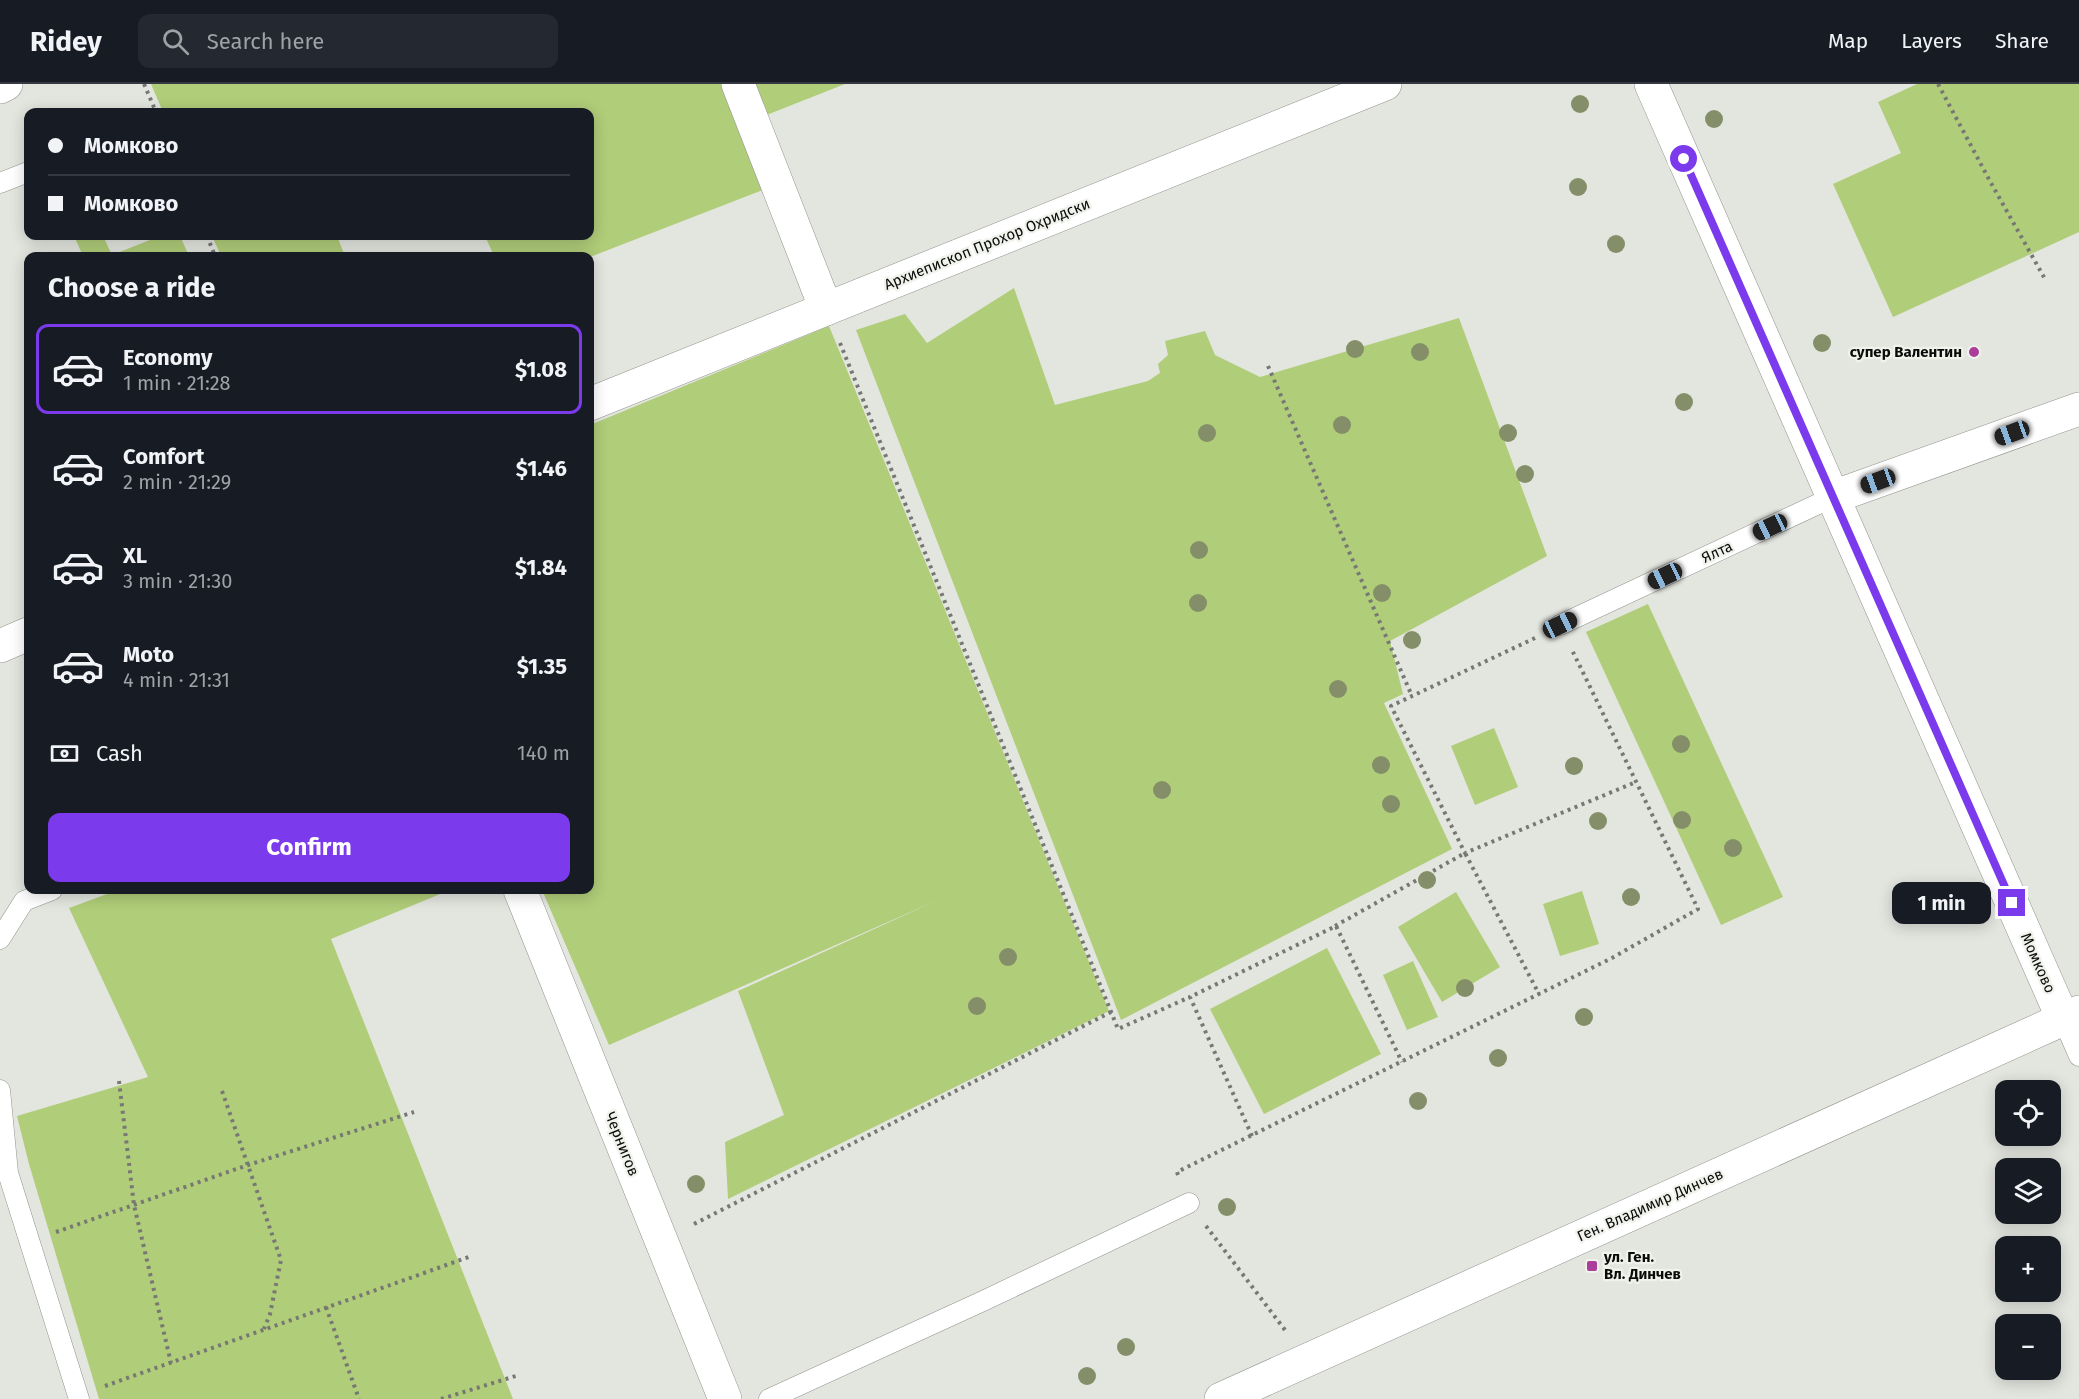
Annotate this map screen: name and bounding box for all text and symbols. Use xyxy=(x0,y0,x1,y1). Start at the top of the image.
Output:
search box xyxy=(138,14,558,68)
text: Ridey xyxy=(30,25,102,58)
icon: search xyxy=(159,25,192,58)
text: Search here xyxy=(207,28,324,55)
text: Map xyxy=(1828,28,1868,54)
text: Layers xyxy=(1901,28,1962,54)
text: Share xyxy=(1995,28,2049,54)
text: Момково xyxy=(84,132,178,159)
route start xyxy=(1670,145,1697,172)
text: Момково xyxy=(84,190,178,217)
street label: Архиепископ Прохор Охридски xyxy=(882,194,1092,294)
text: Choose a ride xyxy=(48,272,215,304)
icon: car xyxy=(51,342,105,396)
place label: супер Валентин xyxy=(1850,343,1962,361)
text: Economy xyxy=(123,344,212,371)
marker: супер Валентин xyxy=(1967,345,1981,359)
text: $1.08 xyxy=(515,356,567,383)
text: 1 min · 21:28 xyxy=(123,371,231,395)
car xyxy=(1992,418,2032,448)
icon: car xyxy=(51,441,105,495)
text: Comfort xyxy=(123,443,204,470)
text: $1.46 xyxy=(516,455,567,482)
car xyxy=(1858,466,1898,496)
text: 2 min · 21:29 xyxy=(123,470,231,494)
car xyxy=(1750,511,1790,543)
street label: Ялта xyxy=(1699,537,1735,567)
icon: car xyxy=(51,540,105,594)
text: XL xyxy=(123,542,147,569)
text: $1.84 xyxy=(515,554,567,581)
car xyxy=(1645,560,1685,592)
text: 3 min · 21:30 xyxy=(123,569,232,593)
car xyxy=(1540,609,1580,641)
icon: car xyxy=(51,639,105,693)
text: Moto xyxy=(123,641,174,668)
text: $1.35 xyxy=(517,653,567,680)
text: 4 min · 21:31 xyxy=(123,668,230,692)
icon: cash xyxy=(48,737,81,770)
text: Cash xyxy=(96,740,143,767)
text: 140 m xyxy=(517,741,570,765)
button: Confirm xyxy=(48,813,570,882)
callout: 1 min xyxy=(1892,882,1991,924)
route end xyxy=(1998,889,2025,916)
text: 1 min xyxy=(1917,891,1966,915)
street label: Момково xyxy=(2017,930,2059,996)
map controls xyxy=(1995,1080,2061,1380)
button: locate xyxy=(1995,1080,2061,1146)
street label: Чернигов xyxy=(601,1109,643,1179)
button: layers xyxy=(1995,1158,2061,1224)
street label: Ген. Владимир Динчев xyxy=(1574,1165,1726,1245)
button: + xyxy=(1995,1236,2061,1302)
place label: ул. Ген. Вл. Динчев xyxy=(1603,1248,1681,1283)
marker: ул. Ген. Вл. Динчев xyxy=(1585,1259,1599,1273)
button: − xyxy=(1995,1314,2061,1380)

